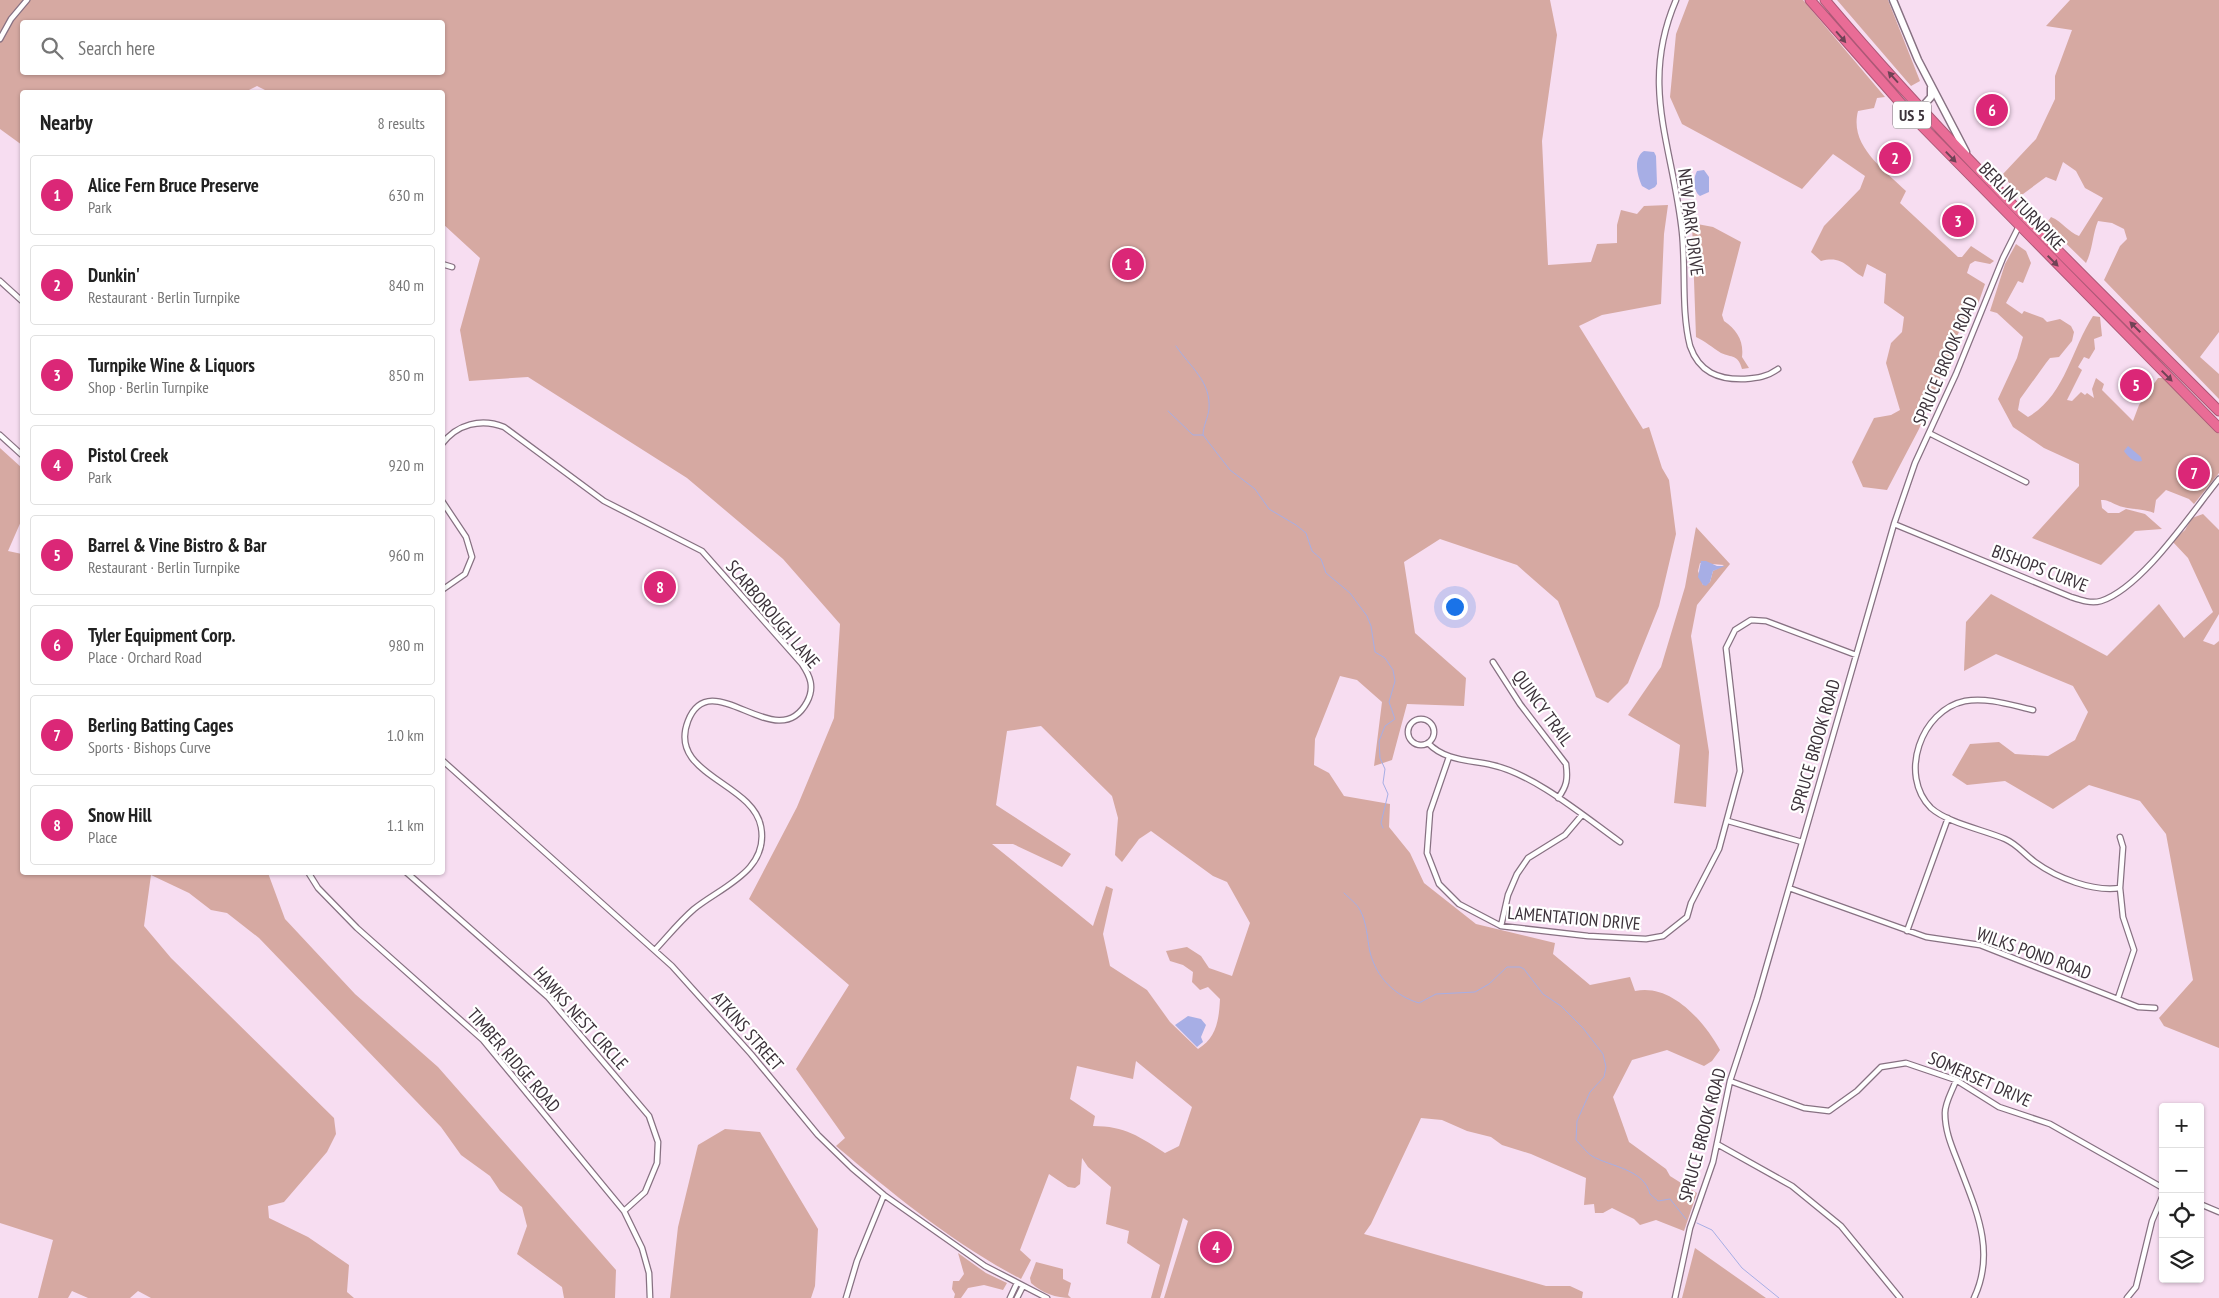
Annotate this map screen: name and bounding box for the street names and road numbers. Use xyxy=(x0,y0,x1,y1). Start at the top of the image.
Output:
road number: US 5 xyxy=(1893,102,1931,128)
street label: BERLIN TURNPIKE xyxy=(1974,157,2070,255)
street label: NEW PARK DRIVE xyxy=(1673,167,1709,277)
street label: SPRUCE BROOK ROAD xyxy=(1907,293,1983,429)
street label: BISHOPS CURVE xyxy=(1989,539,2091,597)
street label: SCARBOROUGH LANE xyxy=(721,555,825,673)
street label: QUINCY TRAIL xyxy=(1508,665,1579,751)
street label: SPRUCE BROOK ROAD xyxy=(1785,677,1845,815)
street label: LAMENTATION DRIVE xyxy=(1506,901,1642,935)
street label: WILKS POND ROAD xyxy=(1973,922,2095,984)
street label: HAWKS NEST CIRCLE xyxy=(529,962,633,1074)
street label: ATKINS STREET xyxy=(707,987,789,1075)
street label: TIMBER RIDGE ROAD xyxy=(462,1003,566,1117)
street label: SOMERSET DRIVE xyxy=(1925,1046,2035,1112)
street label: SPRUCE BROOK ROAD xyxy=(1673,1065,1731,1205)

